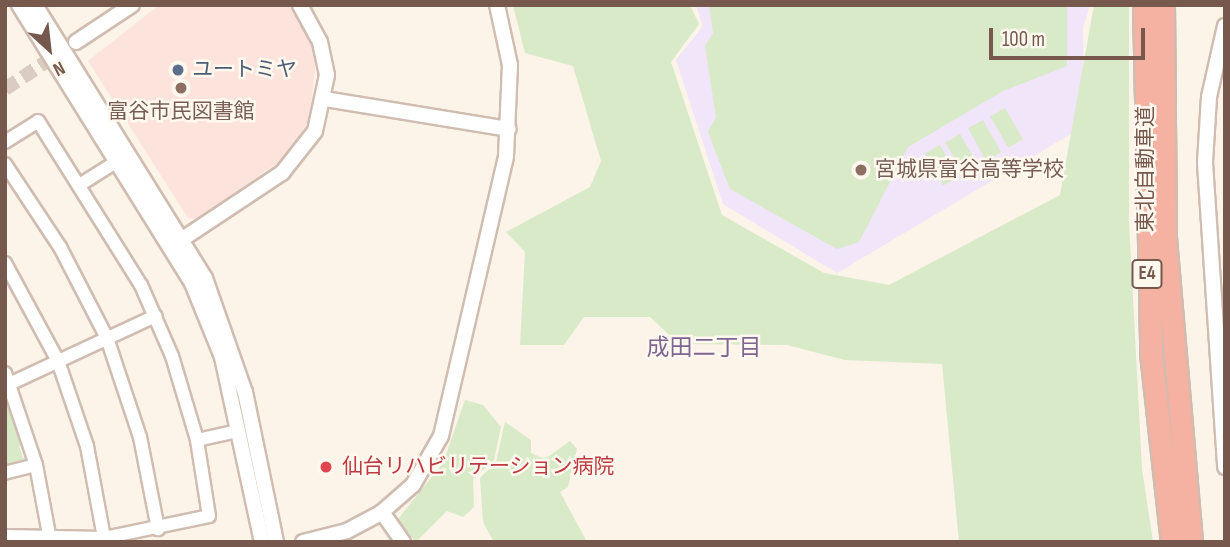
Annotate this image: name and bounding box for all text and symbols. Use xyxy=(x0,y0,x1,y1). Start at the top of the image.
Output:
north arrow xyxy=(14,14,84,84)
scale bar xyxy=(992,14,1148,58)
text: 100 m xyxy=(1002,27,1045,52)
text: N xyxy=(49,56,69,81)
place label: ユートミヤ xyxy=(192,57,297,83)
marker: ユートミヤ xyxy=(170,62,186,78)
marker: 富谷市民図書館 xyxy=(173,80,189,96)
place label: 富谷市民図書館 xyxy=(108,99,254,125)
street label: 東北自動車道 xyxy=(1133,106,1159,232)
place label: 宮城県富谷高等学校 xyxy=(875,157,1064,183)
marker: 宮城県富谷高等学校 xyxy=(853,162,869,178)
road number: E4 xyxy=(1131,258,1163,290)
district label: 成田二丁目 xyxy=(647,334,761,362)
place label: 仙台リハビリテーション病院 xyxy=(342,454,615,480)
marker: 仙台リハビリテーション病院 xyxy=(316,457,336,477)

